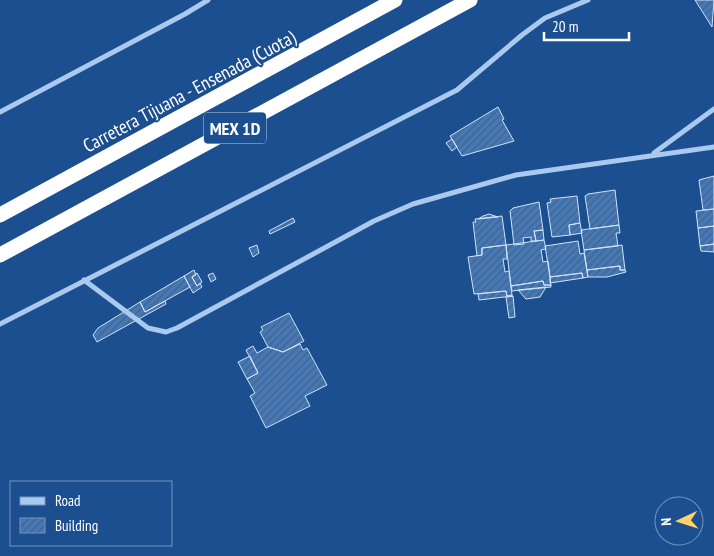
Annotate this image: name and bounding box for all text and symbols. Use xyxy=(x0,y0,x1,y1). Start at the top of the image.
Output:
scale bar xyxy=(544,10,629,42)
text: 20 m xyxy=(552,17,578,36)
street label: Carretera Tijuana - Ensenada (Cuota) xyxy=(79,24,300,157)
road number: MEX 1D xyxy=(204,112,266,144)
legend xyxy=(10,481,172,546)
text: Road xyxy=(55,491,81,510)
north arrow xyxy=(654,496,704,546)
text: Building xyxy=(55,516,98,535)
text: N xyxy=(657,518,675,526)

